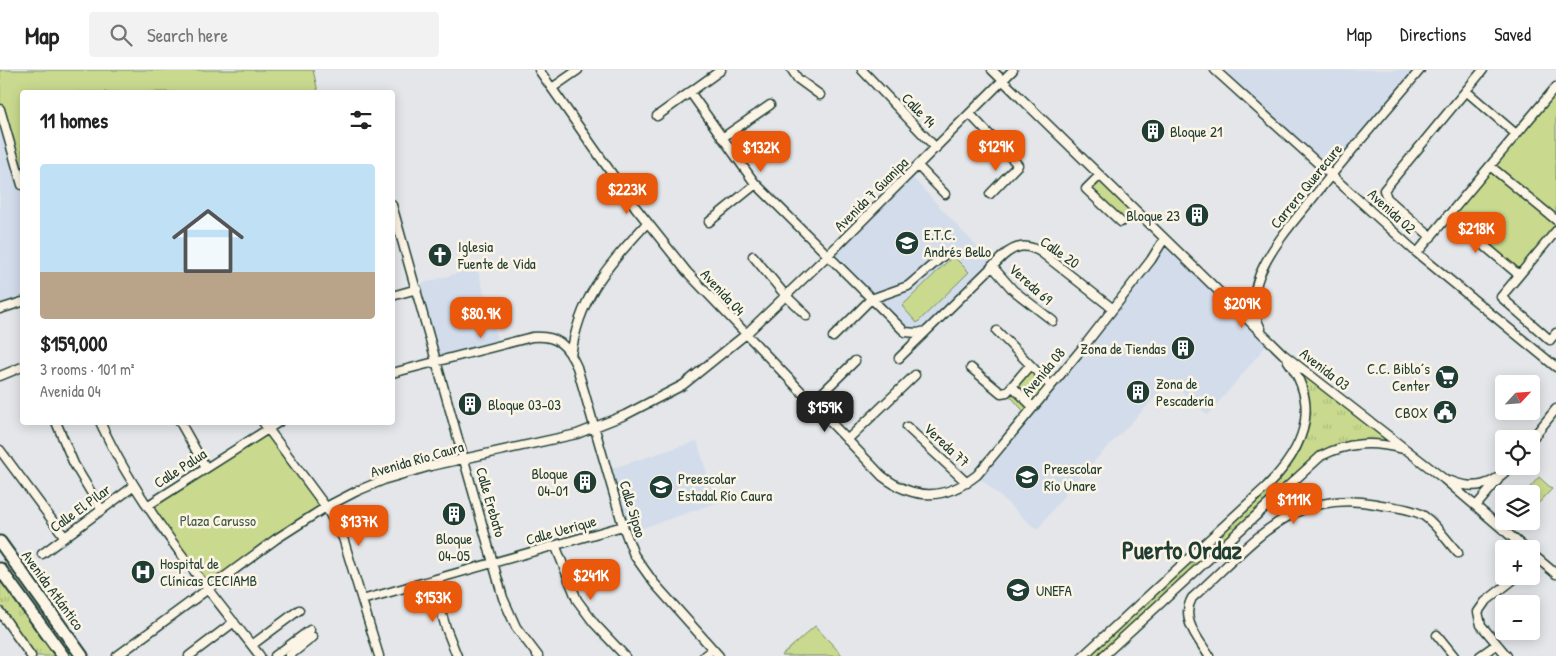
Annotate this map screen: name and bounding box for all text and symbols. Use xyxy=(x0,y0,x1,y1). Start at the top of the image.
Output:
search box xyxy=(89,12,439,57)
text: Map xyxy=(25,19,59,51)
icon: search xyxy=(107,21,135,49)
text: Search here xyxy=(147,22,228,48)
text: Map xyxy=(1347,22,1372,47)
text: Directions xyxy=(1400,22,1466,47)
text: Saved xyxy=(1494,22,1531,47)
street label: Calle 14 xyxy=(897,88,941,132)
text: 11 homes xyxy=(40,106,108,135)
icon: filters xyxy=(347,106,375,134)
building icon: Bloque 21 xyxy=(1140,118,1166,144)
place label: Bloque 21 xyxy=(1170,121,1222,142)
pin: $129K xyxy=(961,129,1031,172)
pin: $132K xyxy=(726,131,796,173)
text: $129K xyxy=(978,135,1014,157)
text: $132K xyxy=(743,136,779,158)
street label: Carrera Querecure xyxy=(1265,139,1347,233)
street label: Avenida 7 Guanipa xyxy=(829,152,913,236)
pin: $223K xyxy=(592,172,662,215)
text: $223K xyxy=(608,178,646,200)
street label: Avenida 02 xyxy=(1363,184,1421,238)
icon: home xyxy=(163,196,253,286)
building icon: Bloque 23 xyxy=(1184,202,1210,228)
place label: Bloque 23 xyxy=(1126,205,1180,226)
pin: $218K xyxy=(1441,212,1511,254)
text: $218K xyxy=(1458,217,1494,239)
place label: E.T.C. Andrés Bello xyxy=(924,224,991,262)
school or university icon: E.T.C. Andrés Bello xyxy=(894,230,920,256)
street label: Calle 20 xyxy=(1036,231,1084,273)
place label: Iglesia Fuente de Vida xyxy=(457,236,536,274)
church icon: Iglesia Fuente de Vida xyxy=(427,242,453,268)
street label: Vereda 69 xyxy=(1004,259,1058,310)
street label: Avenida 04 xyxy=(696,264,750,320)
pin: $209K xyxy=(1207,286,1277,329)
text: $209K xyxy=(1223,292,1261,314)
pin: $80.9K xyxy=(440,296,522,339)
text: $80.9K xyxy=(461,302,501,324)
text: $159,000 xyxy=(40,329,107,358)
building icon: Zona de Tiendas xyxy=(1170,335,1196,361)
place label: Zona de Tiendas xyxy=(1080,338,1166,359)
street label: Avenida 08 xyxy=(1016,343,1070,401)
street label: Avenida 03 xyxy=(1296,343,1355,395)
text: 3 rooms · 101 m² xyxy=(40,358,135,380)
place label: C.C. Biblo´s Center xyxy=(1367,358,1430,396)
supermarket icon: C.C. Biblo´s Center xyxy=(1434,364,1460,390)
place label: Zona de Pescadería xyxy=(1156,373,1214,411)
north arrow xyxy=(1495,375,1540,420)
map controls xyxy=(1495,375,1540,640)
building icon: Zona de Pescadería xyxy=(1125,379,1151,405)
text: Avenida 04 xyxy=(40,380,101,402)
pin: $159K xyxy=(790,390,860,433)
building icon: Bloque 03-03 xyxy=(457,391,483,417)
place label: Bloque 03-03 xyxy=(488,394,561,415)
text: $159K xyxy=(808,396,842,418)
public building icon: CBOX xyxy=(1432,399,1458,425)
place label: CBOX xyxy=(1395,402,1428,423)
street label: Vereda 77 xyxy=(919,418,975,472)
button: locate xyxy=(1495,430,1540,475)
street label: Avenida Río Caura xyxy=(368,436,466,482)
street label: Calle Palua xyxy=(150,443,211,493)
place label: Preescolar Río Unare xyxy=(1044,458,1102,496)
place label: Bloque 04-01 xyxy=(531,463,568,501)
school or university icon: Preescolar Río Unare xyxy=(1014,464,1040,490)
street label: Calle Erebato xyxy=(471,465,511,539)
place label: Preescolar Estadal Río Caura xyxy=(678,468,772,506)
building icon: Bloque 04-01 xyxy=(572,469,598,495)
school or university icon: Preescolar Estadal Río Caura xyxy=(648,474,674,500)
street label: Calle Sipao xyxy=(614,478,652,540)
street label: Calle El Pilar xyxy=(45,479,115,537)
pin: $111K xyxy=(1259,482,1329,525)
button: layers xyxy=(1495,485,1540,530)
text: $111K xyxy=(1277,488,1311,510)
building icon: Bloque 04-05 xyxy=(441,501,467,527)
pin: $137K xyxy=(324,504,394,547)
park label: Plaza Carusso xyxy=(180,510,256,531)
text: $137K xyxy=(340,510,378,532)
street label: Calle Uerique xyxy=(523,510,599,550)
place label: Bloque 04-05 xyxy=(436,528,472,566)
district label: Puerto Ordaz xyxy=(1122,533,1242,567)
button: + xyxy=(1495,540,1540,585)
street label: Avenida Atlántico xyxy=(17,546,89,634)
place label: Hospital de Clínicas CECIAMB xyxy=(160,553,257,591)
pin: $241K xyxy=(556,558,626,601)
hospital icon: Hospital de Clínicas CECIAMB xyxy=(130,559,156,585)
text: $241K xyxy=(573,564,609,586)
school or university icon: UNEFA xyxy=(1005,577,1031,603)
pin: $153K xyxy=(398,580,468,623)
place label: UNEFA xyxy=(1036,580,1072,601)
text: $153K xyxy=(415,586,451,608)
button: − xyxy=(1495,595,1540,640)

